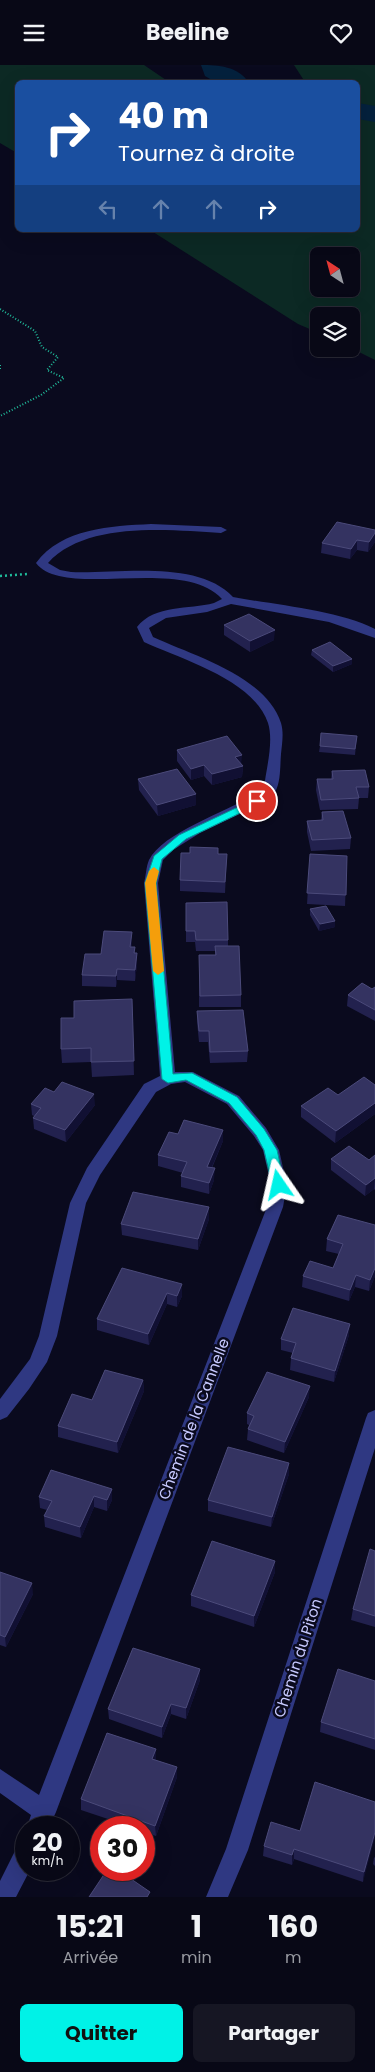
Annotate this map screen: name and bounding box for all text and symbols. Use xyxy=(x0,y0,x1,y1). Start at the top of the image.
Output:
text: Beeline xyxy=(146,17,229,48)
icon: menu xyxy=(20,19,48,47)
icon: heart xyxy=(327,19,355,47)
text: 40 m xyxy=(118,91,209,140)
icon: right xyxy=(35,100,100,165)
text: Tournez à droite xyxy=(118,138,295,169)
icon: left xyxy=(94,195,122,223)
icon: ahead xyxy=(147,195,175,223)
icon: ahead xyxy=(200,195,228,223)
icon: right xyxy=(253,195,281,223)
north arrow xyxy=(310,247,360,297)
map controls xyxy=(310,247,360,357)
button: layers xyxy=(310,307,360,357)
pin xyxy=(236,780,278,822)
icon: arrive xyxy=(243,787,271,815)
position arrow xyxy=(252,1158,304,1210)
street label: Chemin de la Cannelle xyxy=(153,1335,234,1503)
street label: Chemin du Piton xyxy=(268,1596,327,1720)
speed limit sign: 30 xyxy=(90,1816,155,1881)
text: 20 xyxy=(32,1825,63,1860)
text: km/h xyxy=(32,1852,63,1869)
text: 15:21 xyxy=(57,1905,124,1948)
text: 1 xyxy=(191,1905,202,1948)
text: 160 xyxy=(268,1905,318,1948)
text: Arrivée xyxy=(63,1946,118,1969)
text: min xyxy=(181,1946,212,1969)
text: m xyxy=(285,1946,302,1969)
button: Quitter xyxy=(20,2004,183,2062)
button: Partager xyxy=(193,2004,355,2062)

